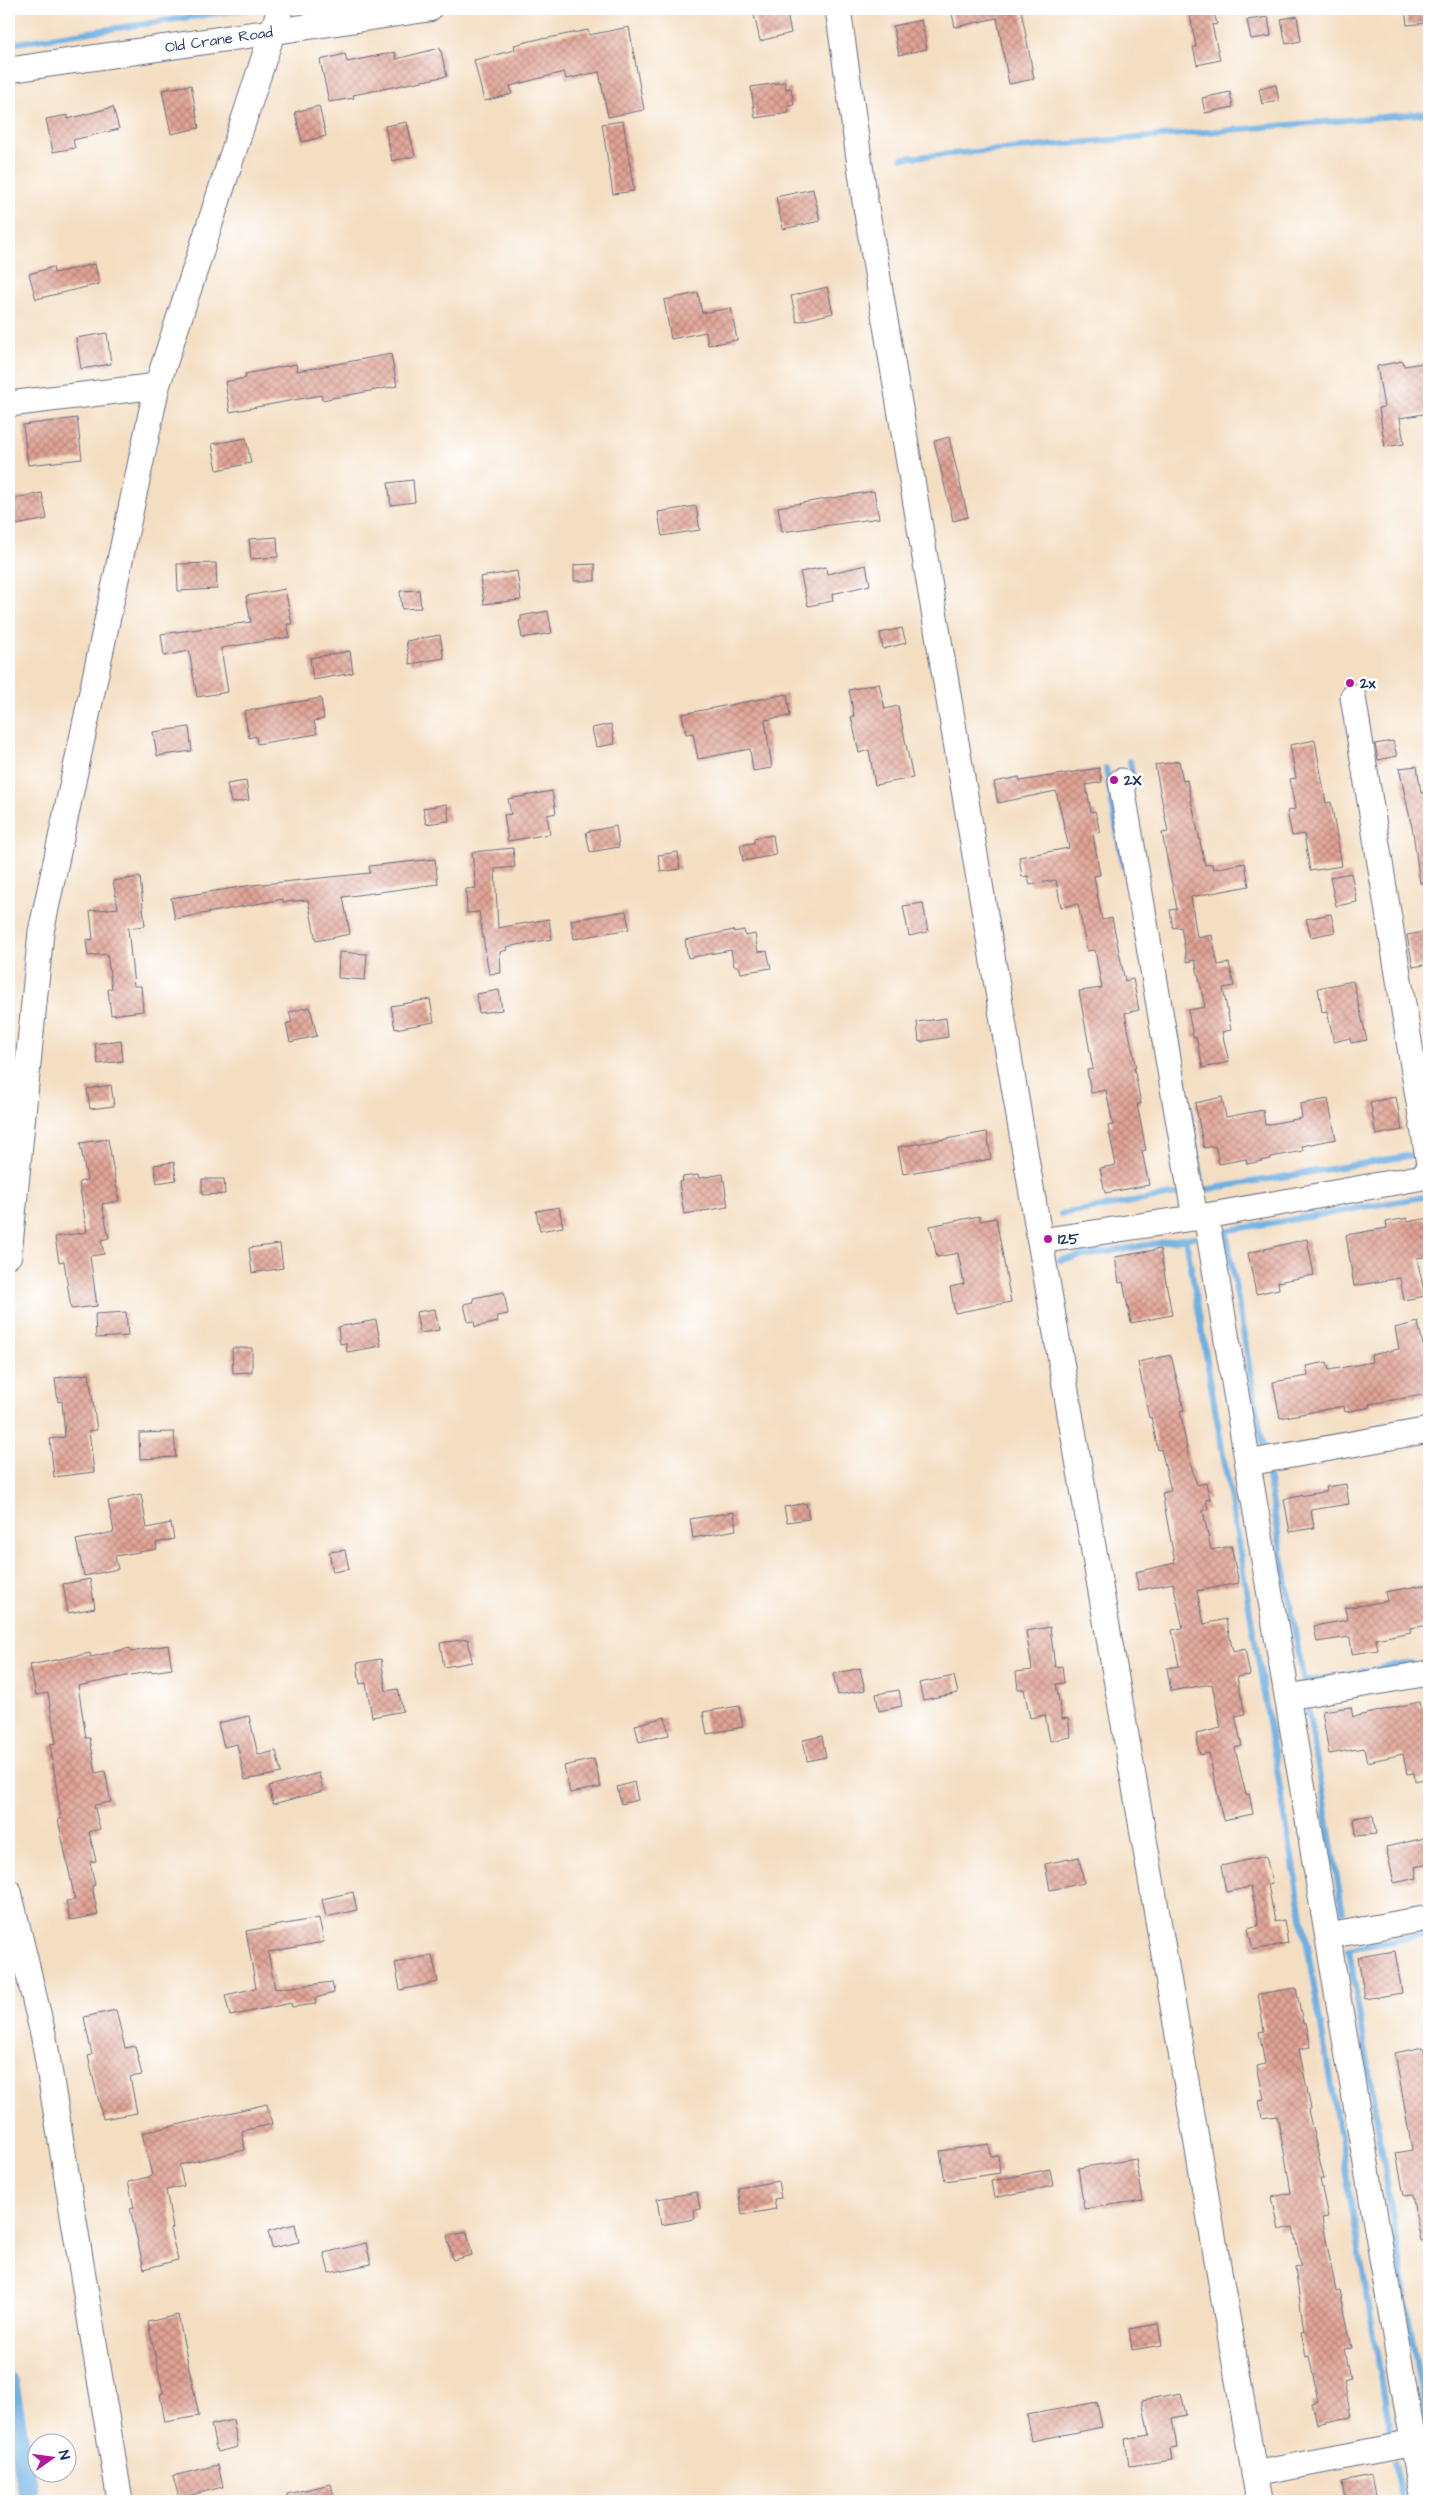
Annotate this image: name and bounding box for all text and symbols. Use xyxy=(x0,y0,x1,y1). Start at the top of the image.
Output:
street label: Old Crane Road xyxy=(164,22,275,58)
place label: 2x xyxy=(1359,673,1377,694)
marker: 2x xyxy=(1344,677,1356,689)
place label: 2X xyxy=(1123,770,1142,791)
marker: 2X xyxy=(1108,774,1120,786)
place label: 125 xyxy=(1058,1229,1080,1250)
marker: 125 xyxy=(1042,1233,1054,1245)
north arrow xyxy=(28,2432,78,2482)
text: N xyxy=(53,2448,74,2462)

